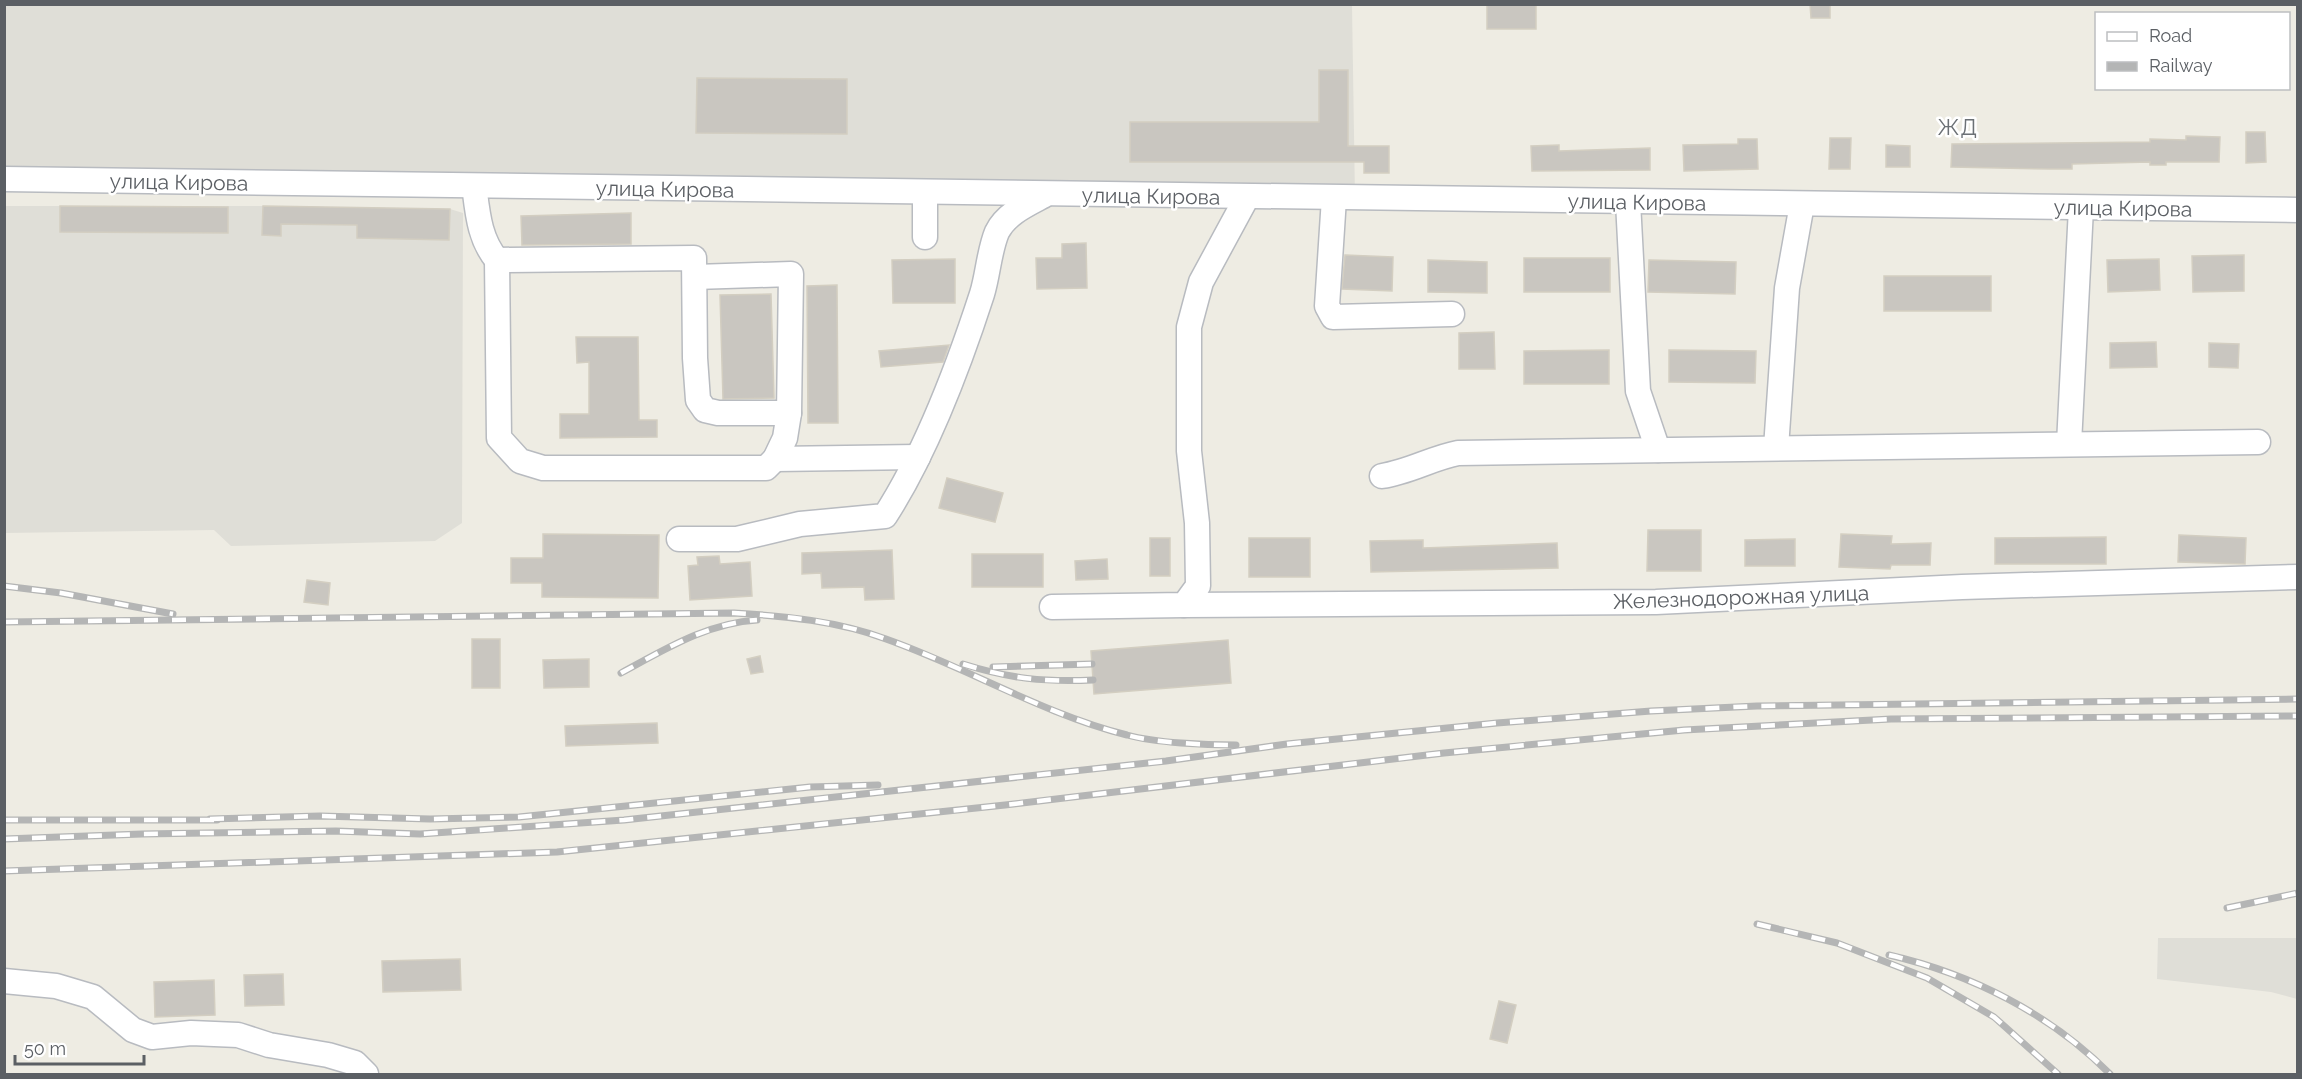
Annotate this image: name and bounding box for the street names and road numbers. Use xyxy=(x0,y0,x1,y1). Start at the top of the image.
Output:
street label: улица Кирова xyxy=(109,168,249,196)
street label: улица Кирова xyxy=(595,175,735,203)
street label: улица Кирова xyxy=(1081,182,1221,210)
street label: улица Кирова xyxy=(1567,188,1707,216)
street label: улица Кирова xyxy=(2053,194,2193,222)
street label: Железнодорожная улица xyxy=(1612,580,1870,614)

